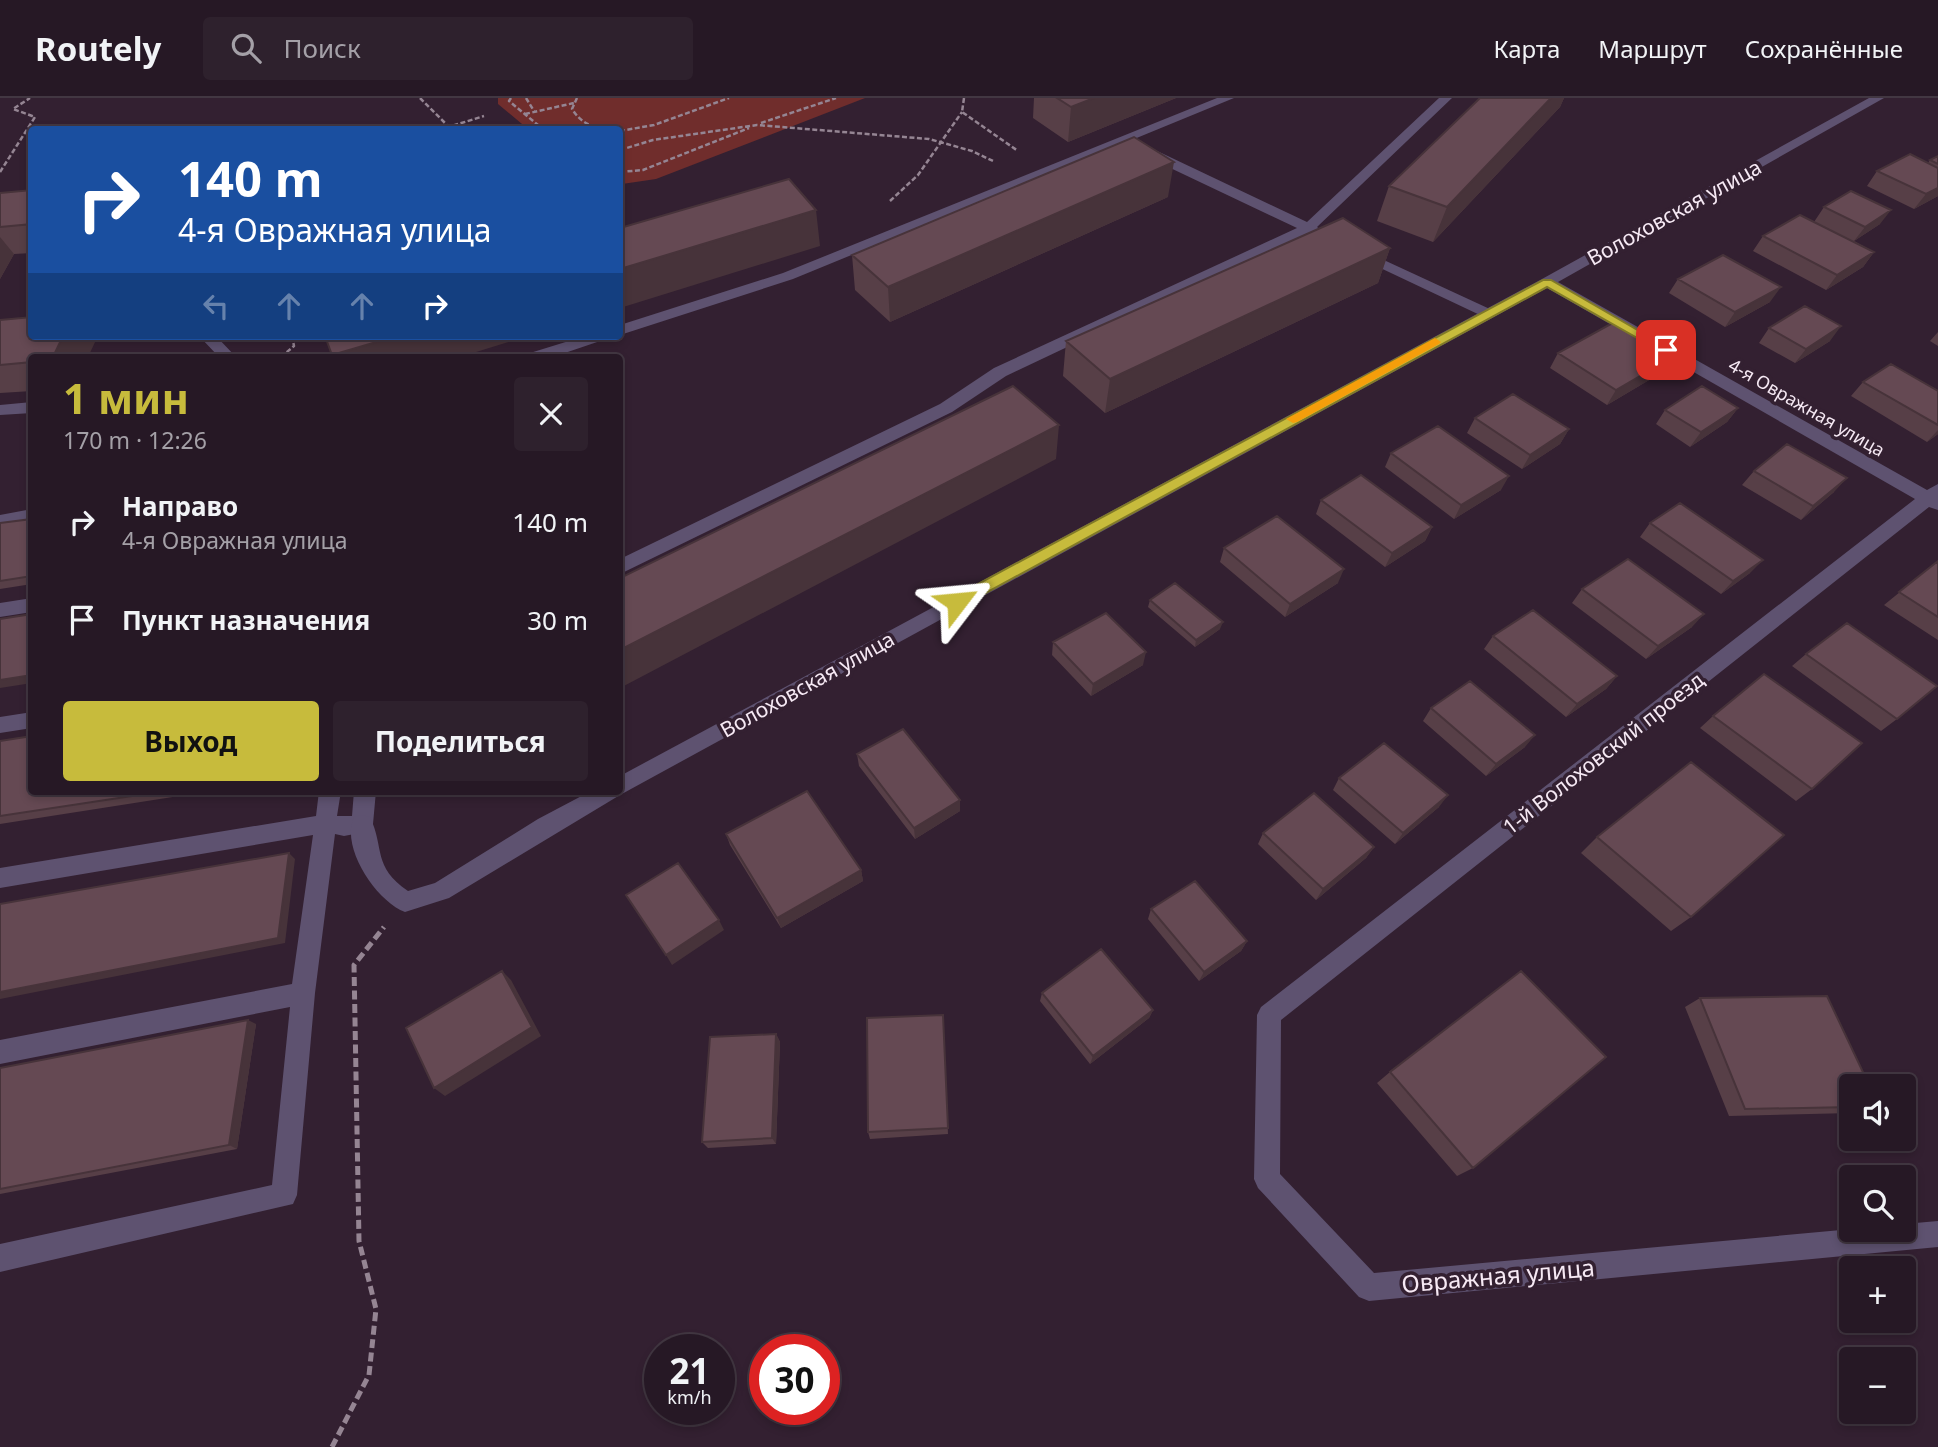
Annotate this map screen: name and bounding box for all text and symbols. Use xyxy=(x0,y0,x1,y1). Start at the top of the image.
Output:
search box xyxy=(203,17,693,80)
text: Routely xyxy=(35,26,161,71)
icon: search xyxy=(227,29,265,67)
text: Поиск xyxy=(283,30,361,66)
text: Карта xyxy=(1493,32,1560,65)
text: Маршрут xyxy=(1598,32,1707,65)
text: Сохранённые xyxy=(1745,32,1903,65)
text: 140 m xyxy=(178,145,323,211)
street label: Волоховская улица xyxy=(1582,152,1766,272)
icon: right xyxy=(63,154,154,245)
text: 4-я Овражная улица xyxy=(178,208,492,251)
icon: left xyxy=(197,287,235,325)
icon: ahead xyxy=(270,287,308,325)
icon: ahead xyxy=(343,287,381,325)
icon: right xyxy=(416,287,454,325)
pin xyxy=(1636,320,1696,380)
icon: arrive xyxy=(1647,331,1685,369)
street label: 4-я Овражная улица xyxy=(1725,353,1889,461)
text: 1 мин xyxy=(63,369,189,426)
button: close xyxy=(514,377,588,451)
text: 170 m · 12:26 xyxy=(63,424,207,456)
text: Направо xyxy=(122,488,238,524)
icon: right xyxy=(63,503,101,541)
text: 140 m xyxy=(512,504,588,540)
text: 4-я Овражная улица xyxy=(122,524,347,556)
position arrow xyxy=(920,565,994,639)
icon: arrive xyxy=(63,601,101,639)
text: Пункт назначения xyxy=(122,602,370,638)
text: 30 m xyxy=(527,602,588,638)
street label: Волоховская улица xyxy=(715,624,899,744)
street label: 1-й Волоховский проезд xyxy=(1497,665,1710,840)
button: Выход xyxy=(63,701,319,781)
button: Поделиться xyxy=(333,701,588,781)
map controls xyxy=(1839,1074,1916,1424)
button: sound xyxy=(1839,1074,1916,1151)
button: search xyxy=(1839,1165,1916,1242)
street label: Овражная улица xyxy=(1400,1250,1596,1300)
button: + xyxy=(1839,1256,1916,1333)
speed limit sign: 30 xyxy=(749,1334,840,1425)
text: 21 xyxy=(669,1347,710,1394)
button: − xyxy=(1839,1347,1916,1424)
text: km/h xyxy=(667,1385,712,1409)

